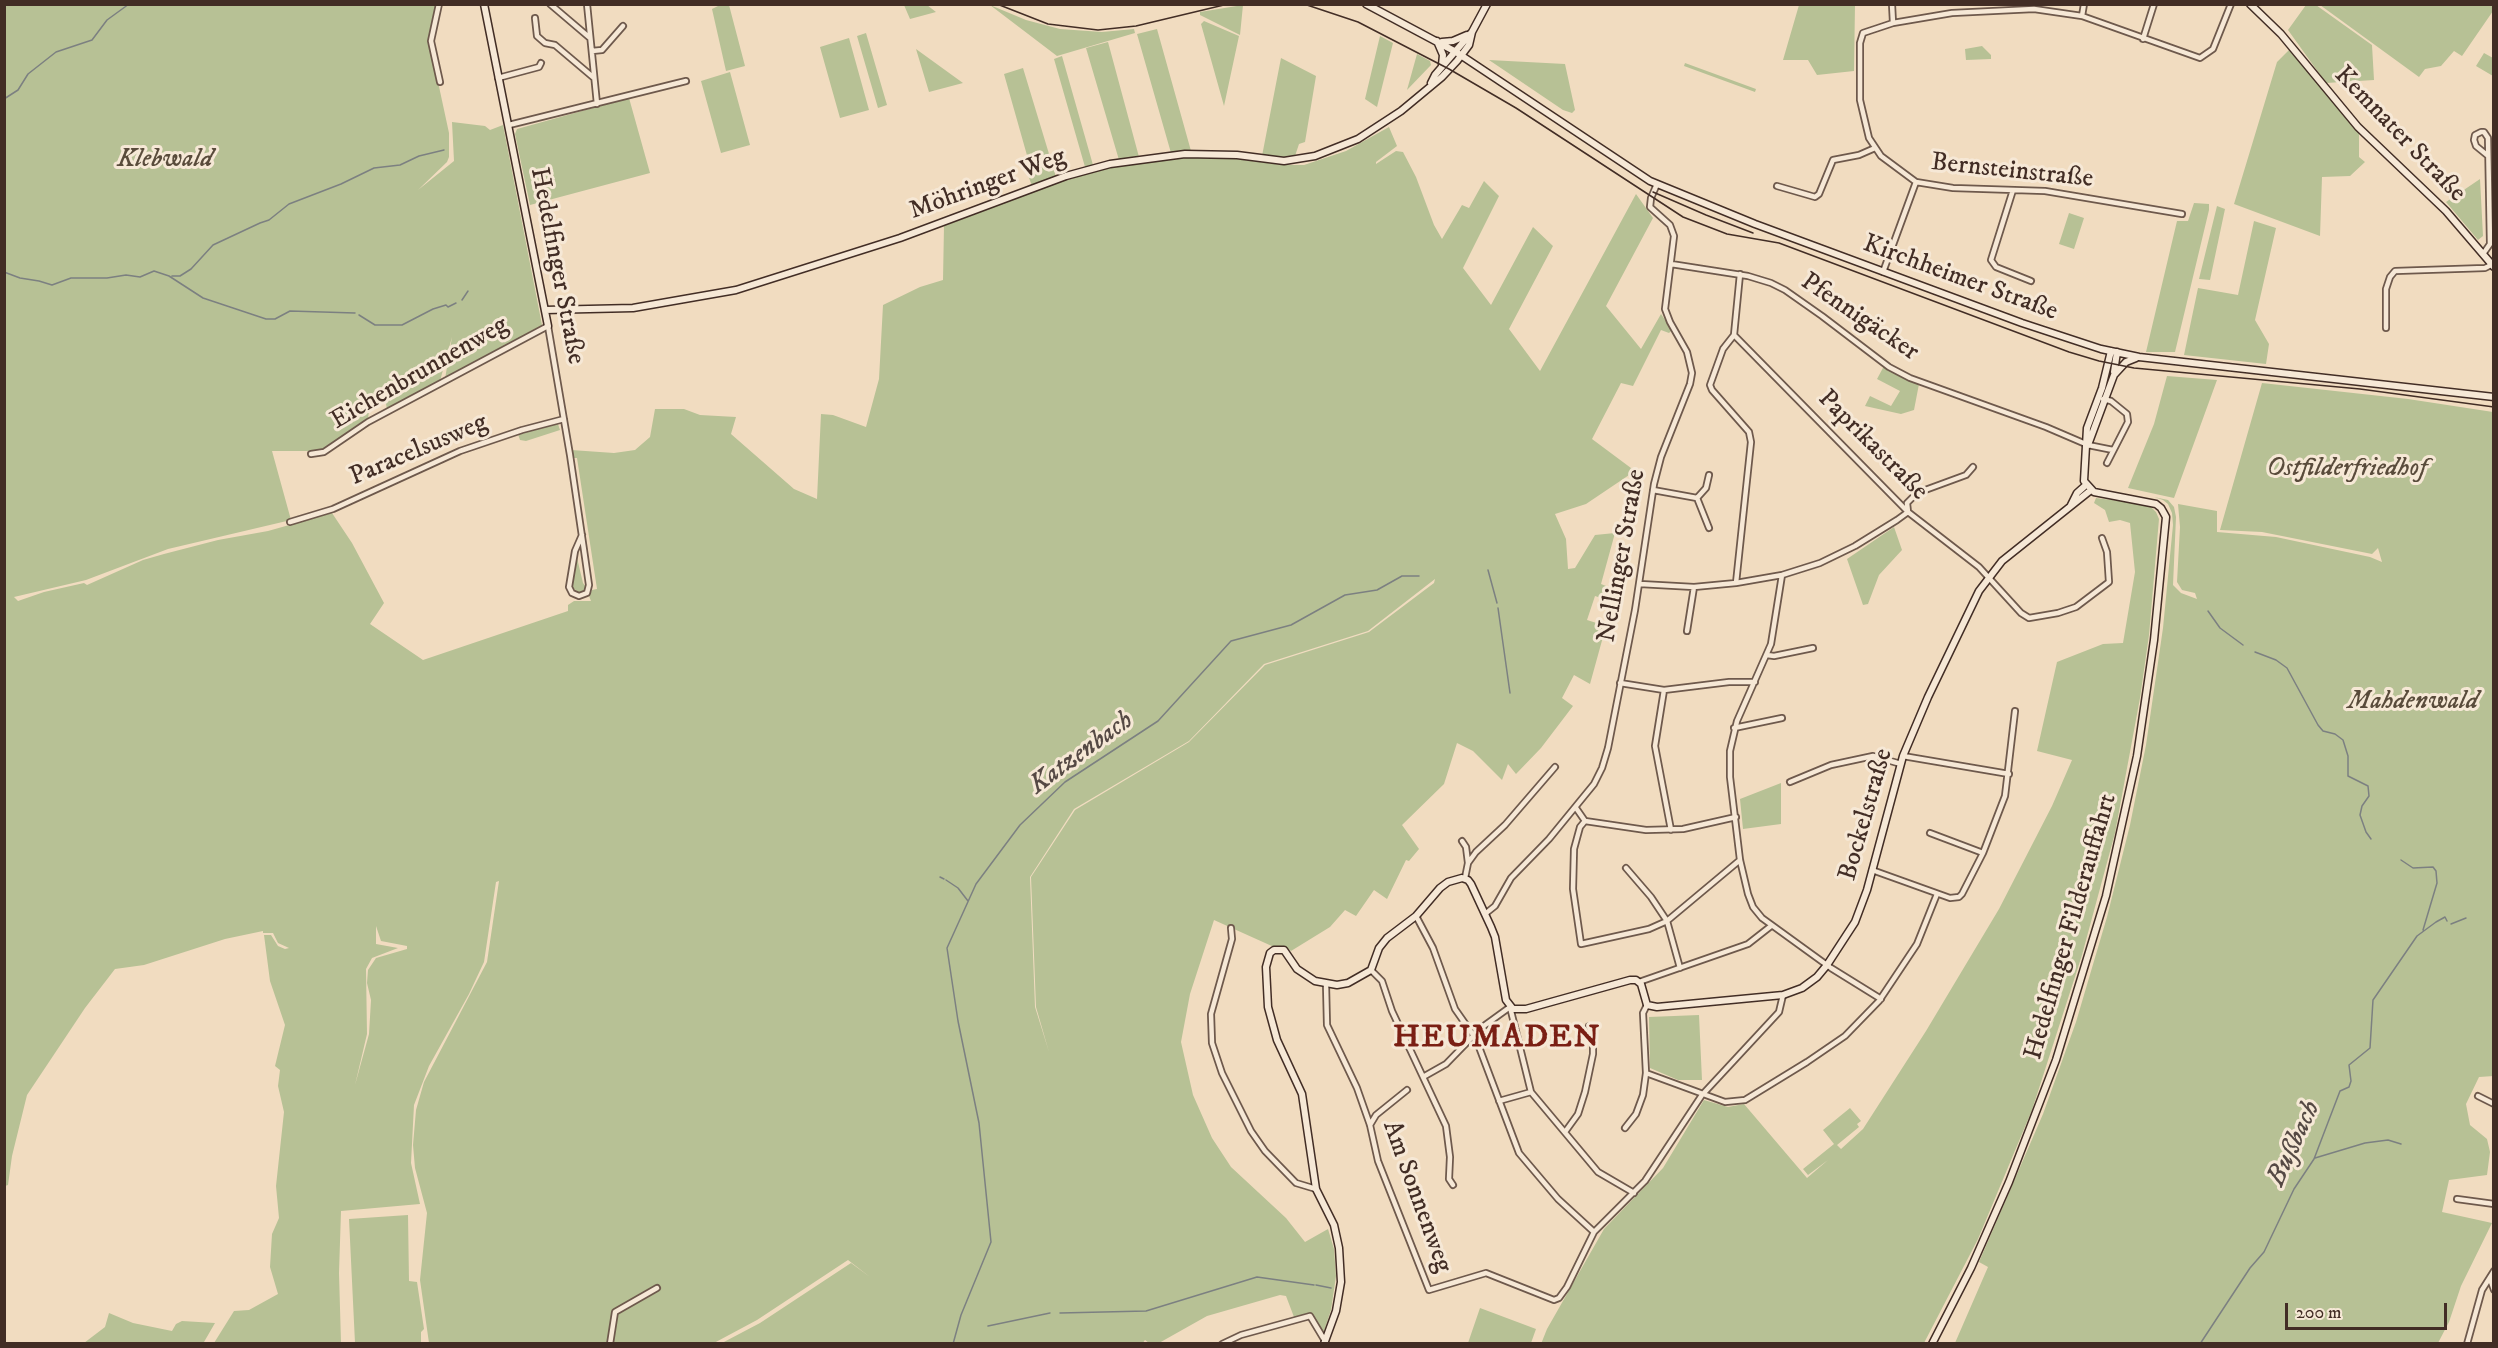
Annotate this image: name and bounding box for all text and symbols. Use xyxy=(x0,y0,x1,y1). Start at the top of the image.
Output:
street label: Kemnater Straße xyxy=(2327,61,2471,209)
street label: Möhringer Weg xyxy=(906,142,1070,228)
park label: Klebwald xyxy=(117,145,213,177)
street label: Bernsteinstraße xyxy=(1929,148,2095,196)
street label: Hedelfinger Straße xyxy=(522,165,590,367)
street label: Kirchheimer Straße xyxy=(1858,229,2062,329)
street label: Pfennigäcker xyxy=(1794,267,1924,369)
street label: Eichenbrunnenweg xyxy=(326,311,514,437)
street label: Paprikastraße xyxy=(1810,384,1934,508)
street label: Paracelsusweg xyxy=(345,408,493,494)
park label: Ostfilderfriedhof xyxy=(2267,454,2427,486)
street label: Nellinger Straße xyxy=(1592,467,1654,645)
park label: Mahdenwald xyxy=(2348,687,2478,719)
water label: Katzenbach xyxy=(1024,705,1140,803)
street label: Bockelstraße xyxy=(1833,745,1901,885)
street label: Hedelfinger Filderauffahrt xyxy=(2019,790,2125,1064)
district label: HEUMADEN xyxy=(1393,1020,1601,1058)
water label: Bußbach xyxy=(2261,1096,2329,1192)
street label: Am Sonnenweg xyxy=(1374,1117,1458,1277)
scale bar xyxy=(2288,1291,2450,1329)
text: 200 m xyxy=(2296,1302,2342,1324)

